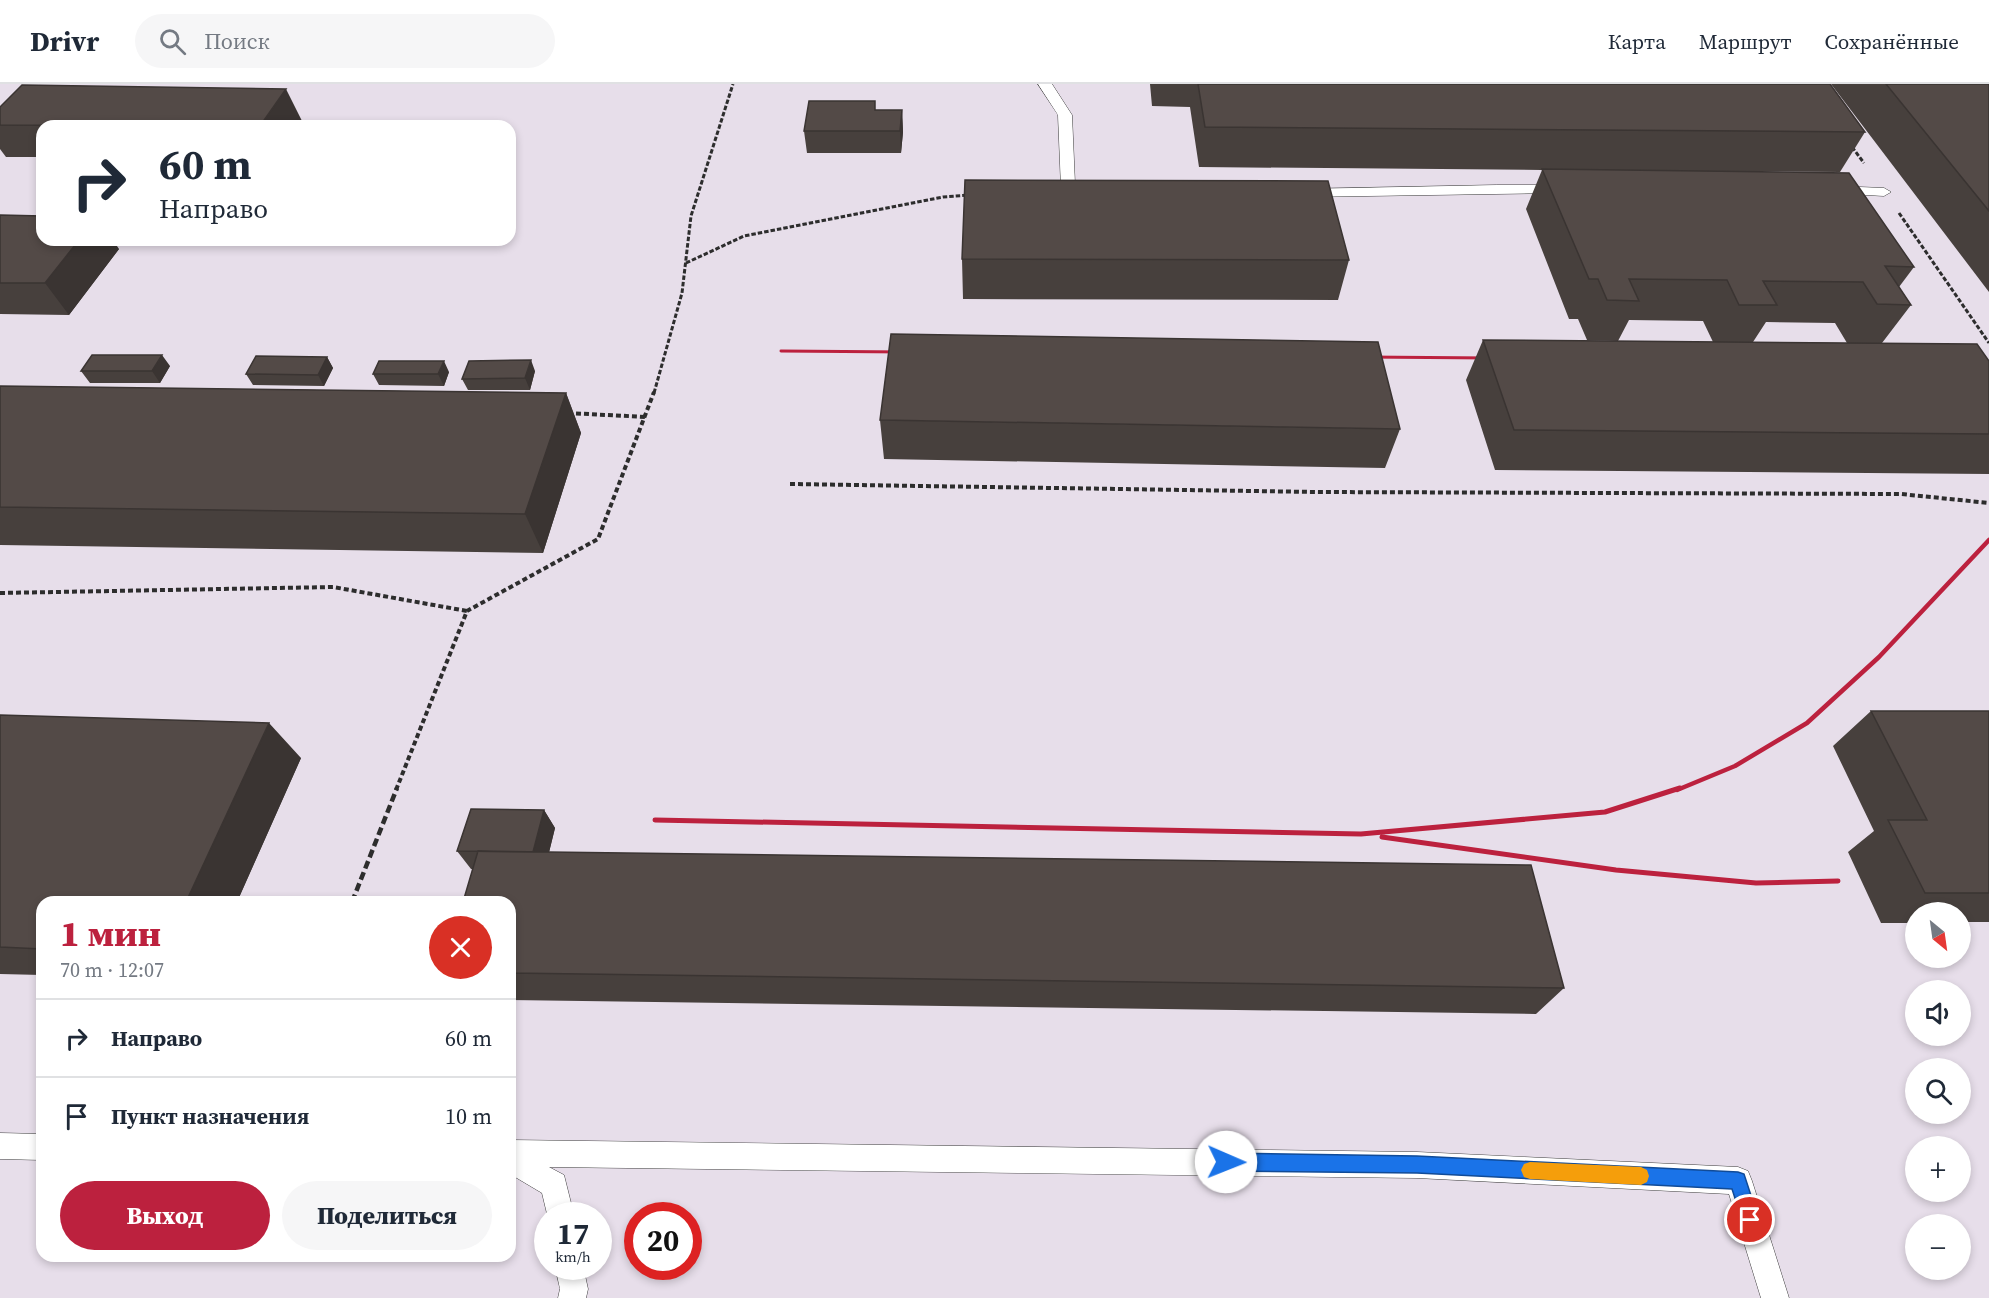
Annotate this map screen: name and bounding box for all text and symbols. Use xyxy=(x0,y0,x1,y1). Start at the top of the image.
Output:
search box xyxy=(135,14,555,68)
text: Drivr xyxy=(30,22,99,60)
icon: search xyxy=(156,25,189,58)
text: Поиск xyxy=(204,26,270,56)
text: Карта xyxy=(1608,27,1666,56)
text: Маршрут xyxy=(1699,27,1792,56)
text: Сохранённые xyxy=(1825,27,1959,56)
text: 60 m xyxy=(159,135,252,193)
icon: right xyxy=(60,144,138,222)
text: Направо xyxy=(159,190,268,227)
north arrow xyxy=(1905,902,1971,968)
map controls xyxy=(1905,902,1971,1280)
text: 1 мин xyxy=(60,909,161,958)
button: close xyxy=(429,916,492,979)
text: 70 m · 12:07 xyxy=(60,956,164,984)
button: sound xyxy=(1905,980,1971,1046)
icon: right xyxy=(60,1022,93,1055)
text: Направо xyxy=(111,1023,202,1053)
text: 60 m xyxy=(445,1023,492,1053)
button: search xyxy=(1905,1058,1971,1124)
icon: arrive xyxy=(60,1100,93,1133)
text: Пункт назначения xyxy=(111,1101,309,1131)
text: 10 m xyxy=(445,1101,492,1131)
position arrow xyxy=(1194,1130,1258,1194)
button: + xyxy=(1905,1136,1971,1202)
button: Выход xyxy=(60,1181,270,1250)
button: Поделиться xyxy=(282,1181,492,1250)
pin xyxy=(1724,1194,1775,1245)
speed limit sign: 20 xyxy=(624,1202,702,1280)
icon: arrive xyxy=(1733,1203,1766,1236)
text: 17 xyxy=(557,1213,589,1254)
button: − xyxy=(1905,1214,1971,1280)
text: km/h xyxy=(555,1246,591,1267)

